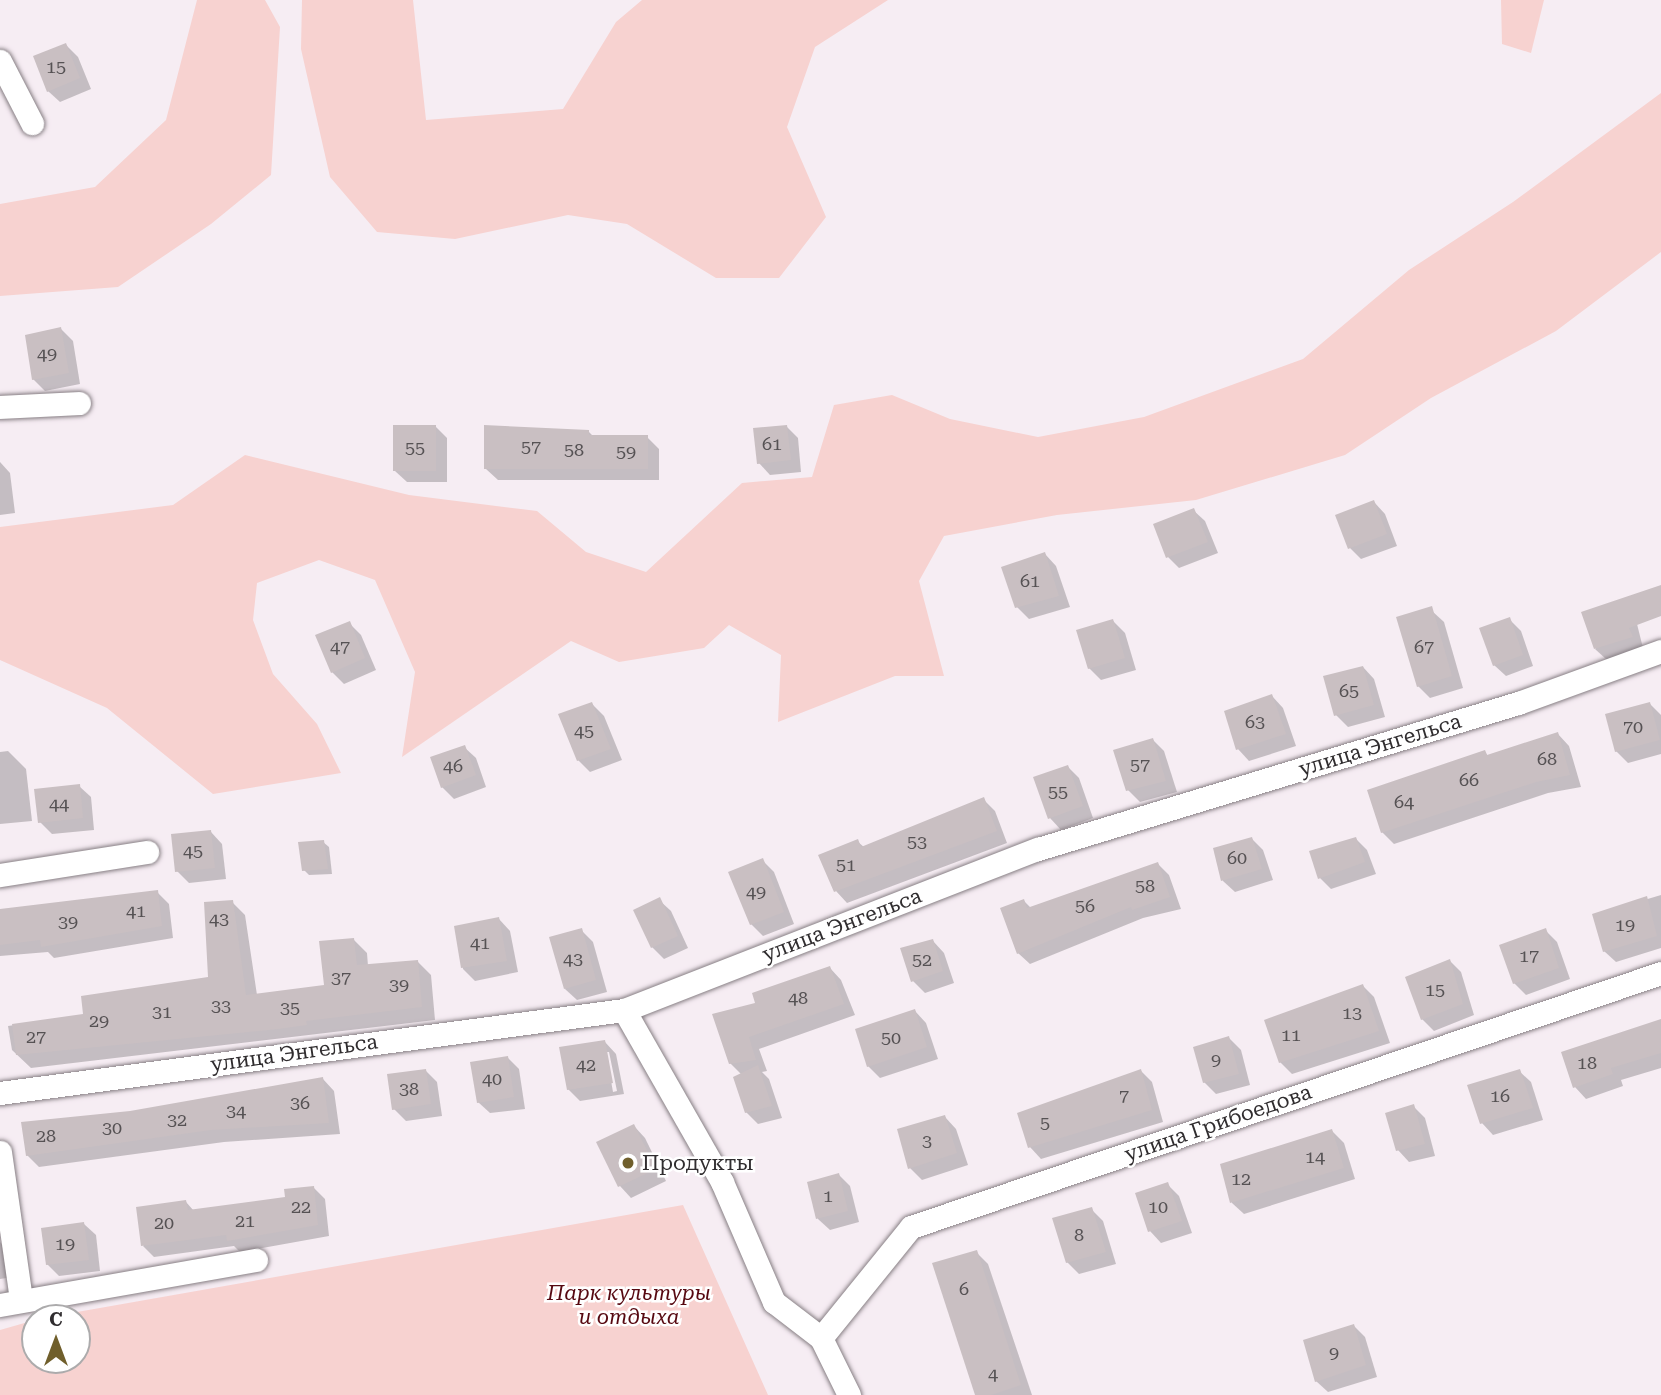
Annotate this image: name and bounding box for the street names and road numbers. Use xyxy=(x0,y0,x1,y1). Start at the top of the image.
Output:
street label: улица Энгельса xyxy=(1296,708,1464,782)
street label: улица Энгельса xyxy=(759,883,925,967)
street label: улица Энгельса xyxy=(209,1029,379,1077)
street label: улица Грибоедова xyxy=(1121,1079,1315,1167)

